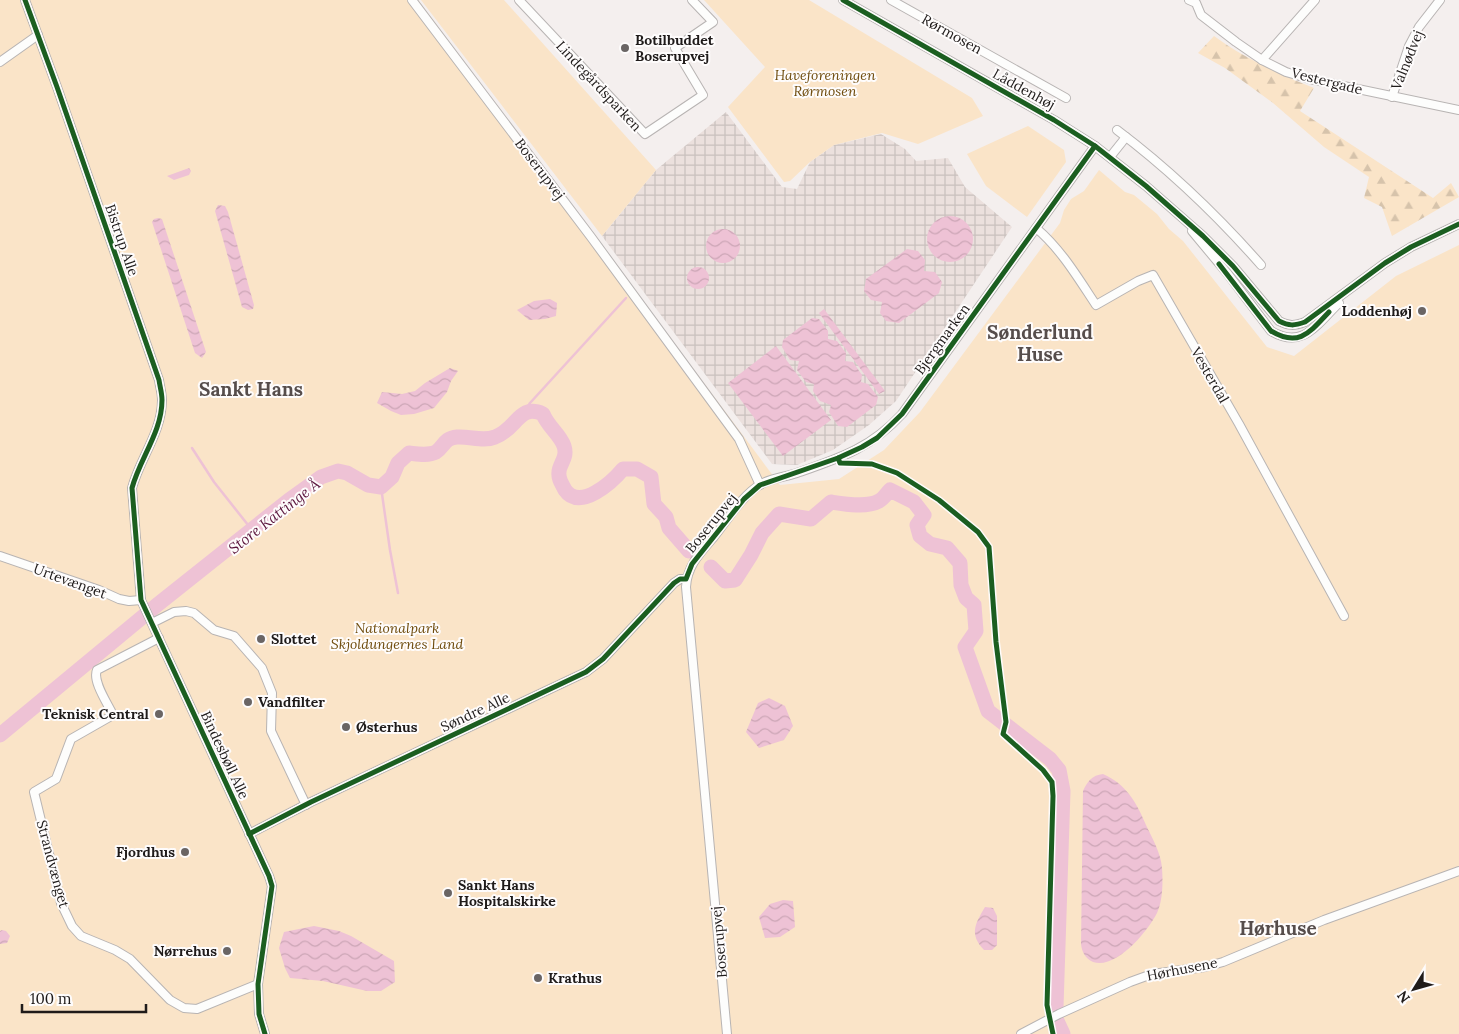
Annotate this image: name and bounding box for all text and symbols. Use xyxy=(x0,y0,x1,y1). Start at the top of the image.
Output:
street label: Rørmosen xyxy=(919,10,986,58)
street label: Valnødvej xyxy=(1386,27,1427,94)
place label: Botilbuddet Boserupvej xyxy=(635,31,714,65)
street label: Lindegårdsparken xyxy=(552,37,646,135)
marker: Botilbuddet Boserupvej xyxy=(619,42,631,54)
street label: Vestergade xyxy=(1289,63,1365,99)
street label: Låddenhøj xyxy=(990,64,1058,114)
park label: Haveforeningen Rørmosen xyxy=(774,66,876,100)
street label: Boserupvej xyxy=(511,135,569,203)
street label: Bistrup Alle xyxy=(101,202,143,279)
street label: Bjergmarken xyxy=(910,300,974,378)
place label: Loddenhøj xyxy=(1342,302,1412,320)
marker: Loddenhøj xyxy=(1416,305,1428,317)
district label: Sønderlund Huse xyxy=(987,320,1093,366)
street label: Vesterdal xyxy=(1186,343,1233,406)
district label: Sankt Hans xyxy=(199,377,303,401)
water label: Store Kattinge Å xyxy=(224,474,324,558)
street label: Boserupvej xyxy=(681,489,741,557)
street label: Urtevænget xyxy=(31,559,110,603)
park label: Nationalpark Skjoldungernes Land xyxy=(331,619,464,653)
place label: Slottet xyxy=(271,630,317,648)
marker: Slottet xyxy=(255,633,267,645)
street label: Søndre Alle xyxy=(438,688,513,736)
place label: Vandfilter xyxy=(258,693,325,711)
marker: Vandfilter xyxy=(242,696,254,708)
place label: Teknisk Central xyxy=(42,705,150,723)
marker: Teknisk Central xyxy=(153,708,165,720)
street label: Bindesbøll Alle xyxy=(197,708,253,802)
place label: Østerhus xyxy=(356,718,418,736)
marker: Østerhus xyxy=(340,721,352,733)
street label: Strandvænget xyxy=(33,818,74,910)
place label: Fjordhus xyxy=(116,843,175,861)
marker: Fjordhus xyxy=(179,846,191,858)
place label: Sankt Hans Hospitalskirke xyxy=(458,876,556,910)
marker: Sankt Hans Hospitalskirke xyxy=(442,887,454,899)
street label: Boserupvej xyxy=(707,905,731,979)
district label: Hørhuse xyxy=(1239,916,1317,940)
place label: Nørrehus xyxy=(154,942,217,960)
marker: Nørrehus xyxy=(221,945,233,957)
street label: Hørhusene xyxy=(1145,953,1219,985)
north arrow xyxy=(1389,964,1439,1014)
place label: Krathus xyxy=(548,969,602,987)
marker: Krathus xyxy=(532,972,544,984)
scale bar xyxy=(22,982,146,1014)
text: N xyxy=(1393,987,1414,1007)
text: 100 m xyxy=(30,989,71,1008)

